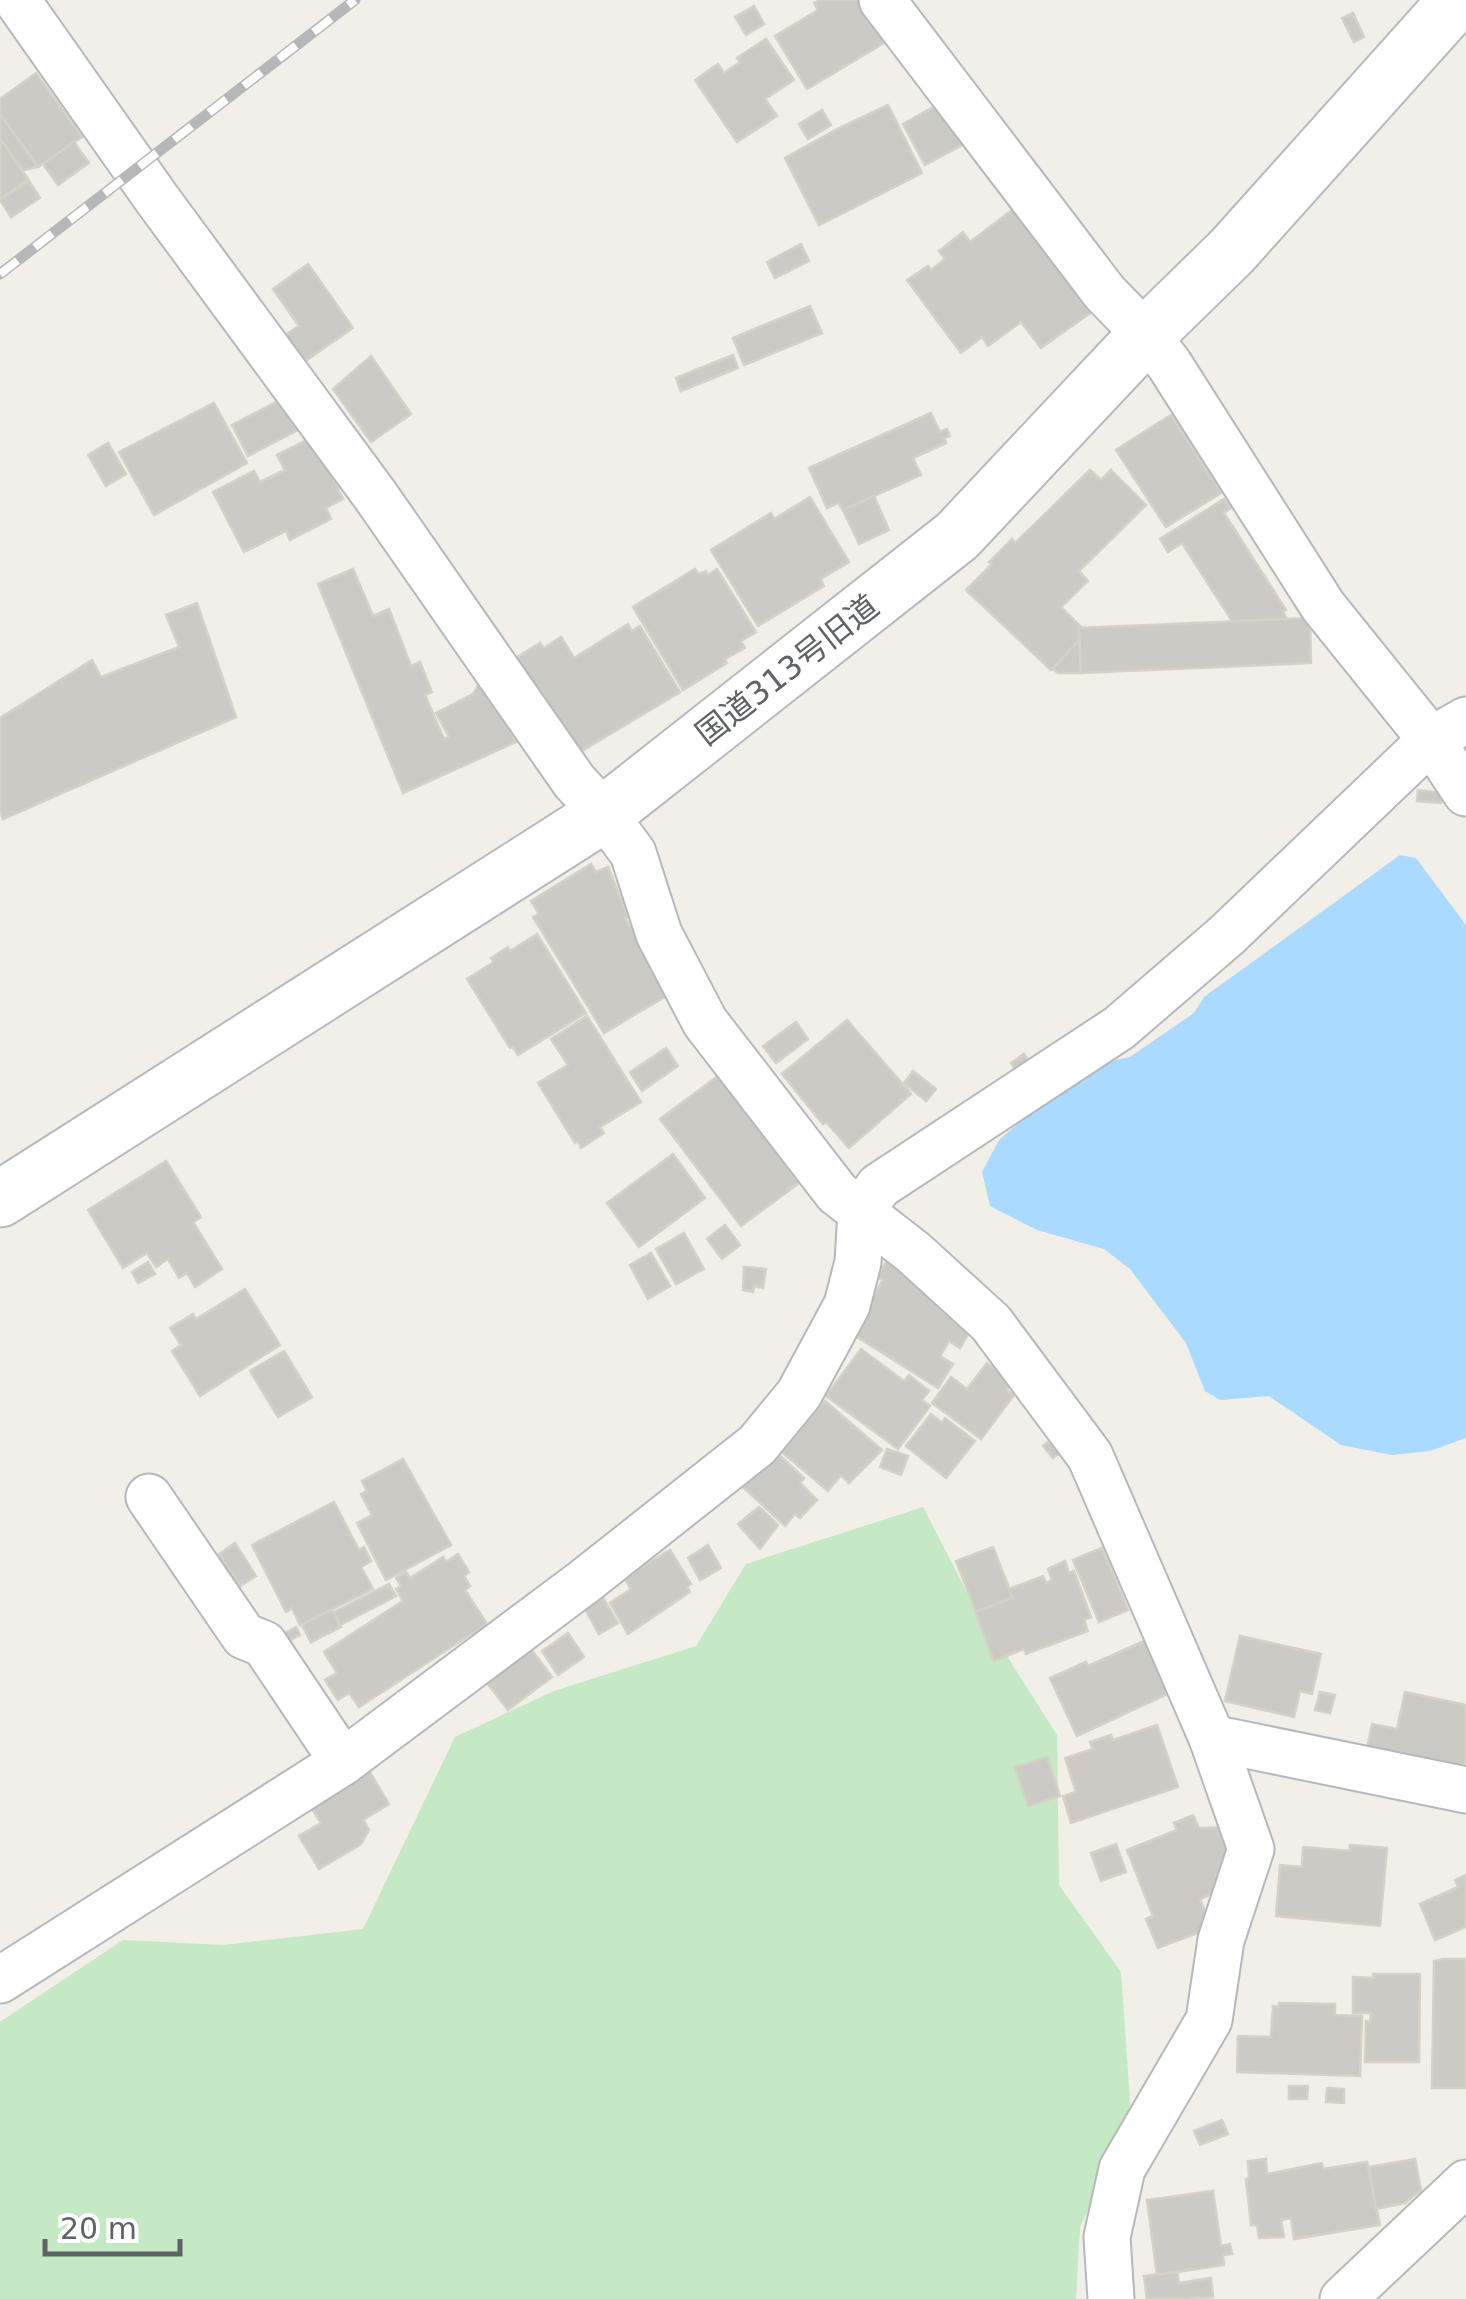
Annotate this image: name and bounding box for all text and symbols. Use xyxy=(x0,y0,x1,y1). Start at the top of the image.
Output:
street label: 国道313号旧道 xyxy=(688,587,886,753)
scale bar xyxy=(45,2194,180,2256)
text: 20 m xyxy=(60,2211,137,2246)

